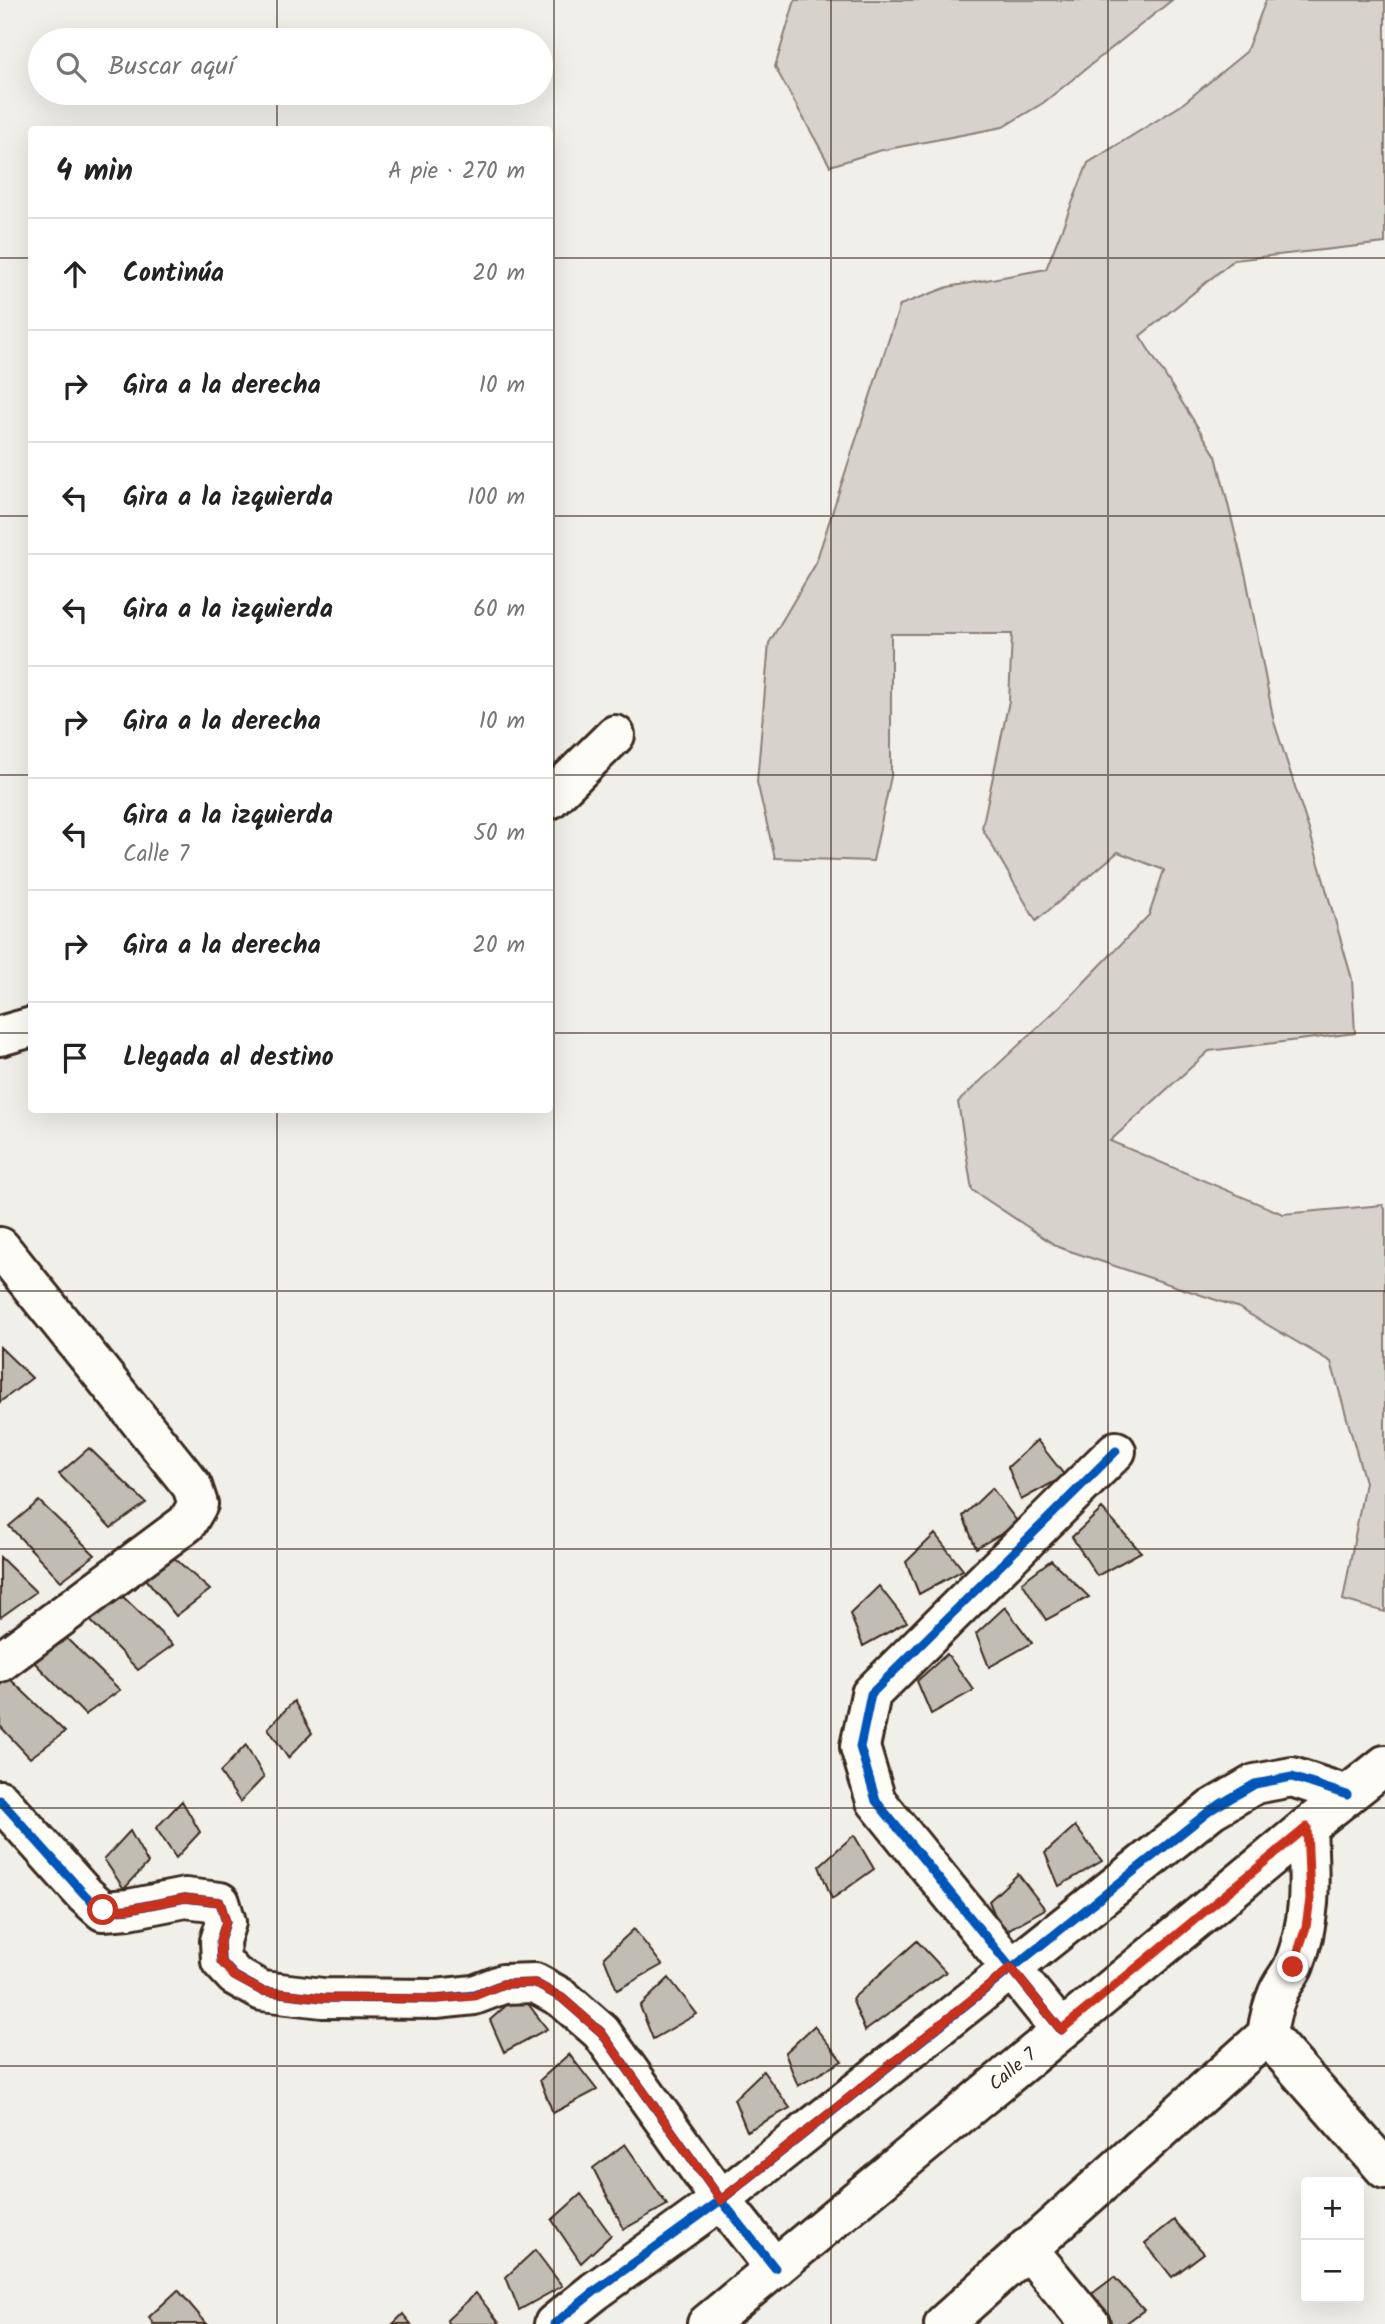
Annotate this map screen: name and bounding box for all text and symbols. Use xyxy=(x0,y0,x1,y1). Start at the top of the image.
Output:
search box xyxy=(28,28,553,105)
text: Buscar aquí xyxy=(108,46,234,88)
icon: search xyxy=(52,48,90,86)
text: 4 min xyxy=(56,148,133,196)
text: A pie · 270 m xyxy=(388,154,525,190)
text: Continúa xyxy=(123,253,224,295)
icon: ahead xyxy=(56,255,94,293)
text: 20 m xyxy=(473,256,525,292)
text: Gira a la derecha xyxy=(123,365,321,407)
icon: right xyxy=(56,367,94,405)
text: 10 m xyxy=(479,368,525,404)
text: Gira a la izquierda xyxy=(123,477,333,519)
icon: left xyxy=(56,479,94,517)
text: 100 m xyxy=(467,480,525,516)
text: Gira a la izquierda xyxy=(123,589,333,631)
icon: left xyxy=(56,591,94,629)
text: 60 m xyxy=(473,592,525,628)
text: Gira a la derecha xyxy=(123,701,321,743)
icon: right xyxy=(56,703,94,741)
text: 10 m xyxy=(479,704,525,740)
text: Gira a la izquierda xyxy=(123,795,333,837)
icon: left xyxy=(56,815,94,853)
text: 50 m xyxy=(474,816,525,852)
text: Calle 7 xyxy=(123,837,189,873)
text: Gira a la derecha xyxy=(123,925,321,967)
icon: right xyxy=(56,927,94,965)
text: 20 m xyxy=(473,928,525,964)
text: Llegada al destino xyxy=(123,1037,334,1079)
icon: arrive xyxy=(56,1039,94,1077)
route start xyxy=(87,1894,118,1925)
route end xyxy=(1277,1951,1308,1982)
street label: Calle 7 xyxy=(982,2040,1044,2099)
map controls xyxy=(1301,2177,1364,2303)
button: + xyxy=(1301,2177,1364,2240)
button: − xyxy=(1301,2240,1364,2303)

